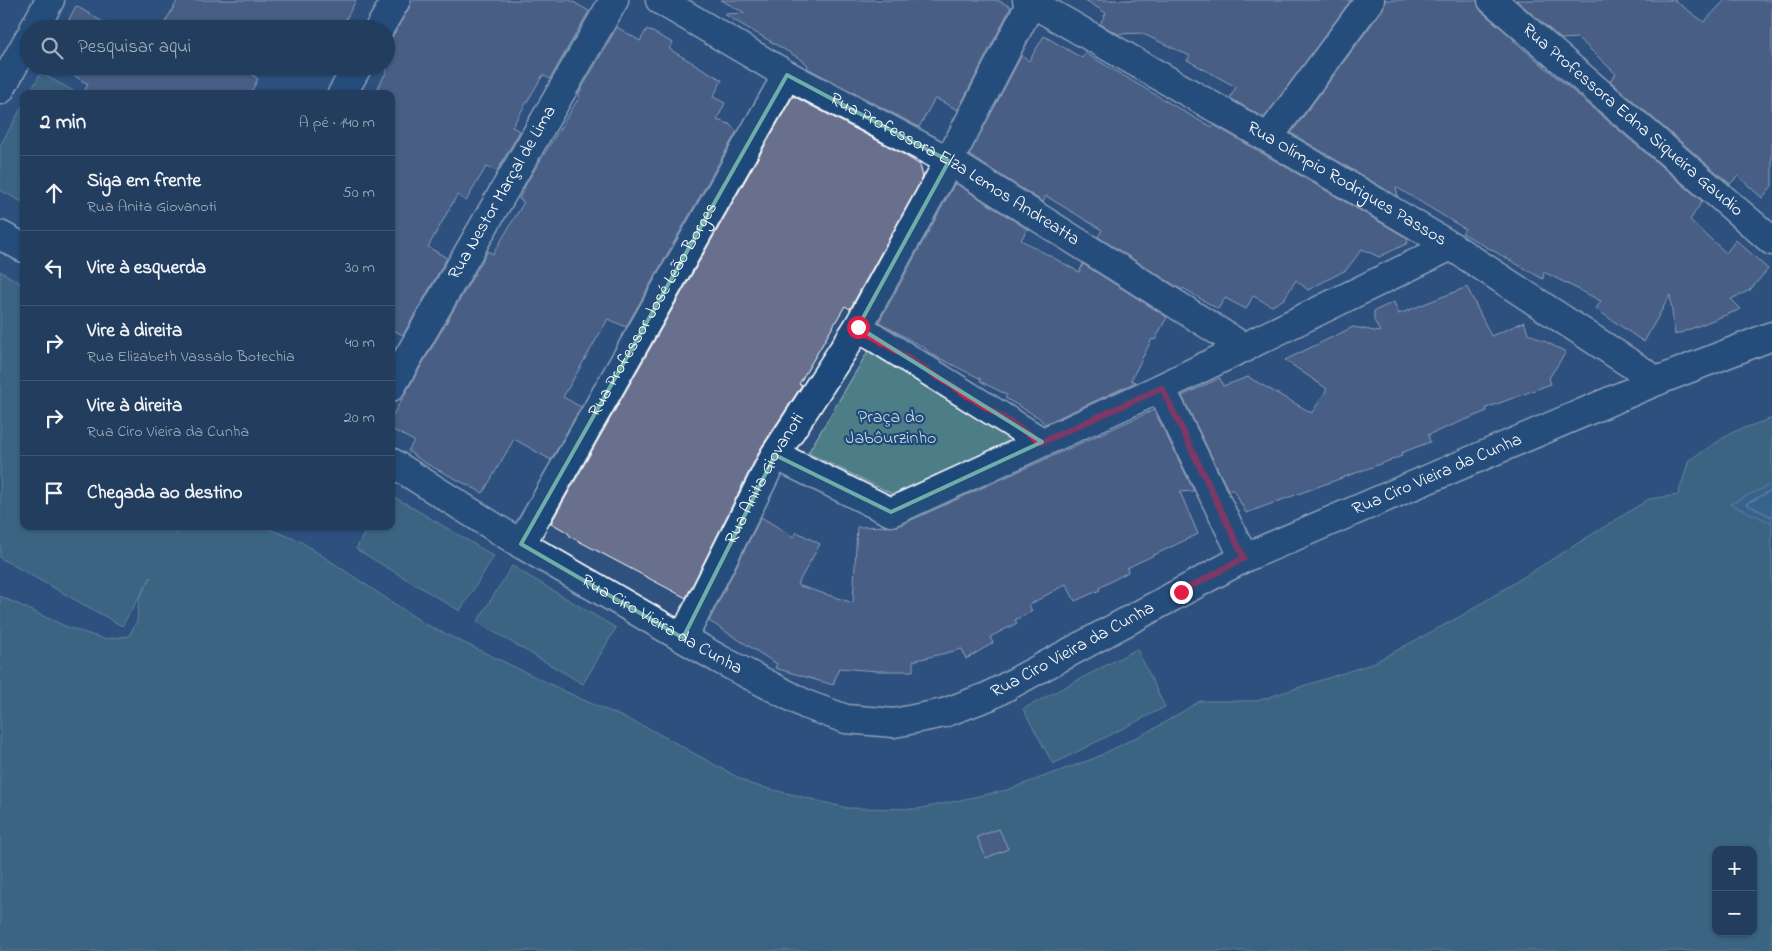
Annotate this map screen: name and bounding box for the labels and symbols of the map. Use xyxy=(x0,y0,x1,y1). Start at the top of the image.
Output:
street label: Rua Professora Edna Siqueira Gaudio xyxy=(1516,18,1749,223)
street label: Rua Professora Elza Lemos Andreatta xyxy=(825,87,1084,253)
street label: Rua Nestor Marçal de Lima xyxy=(442,101,563,285)
street label: Rua Olímpio Rodrigues Passos xyxy=(1242,115,1451,253)
street label: Rua Professor José Leão Borges xyxy=(582,198,725,422)
route start xyxy=(847,316,870,339)
park label: Praça do Jabôurzinho xyxy=(846,405,936,452)
street label: Rua Anita Giovanoti xyxy=(719,408,812,549)
street label: Rua Ciro Vieira da Cunha xyxy=(1348,427,1526,523)
street label: Rua Ciro Vieira da Cunha xyxy=(576,568,747,682)
route end xyxy=(1170,581,1193,604)
street label: Rua Ciro Vieira da Cunha xyxy=(986,596,1159,705)

